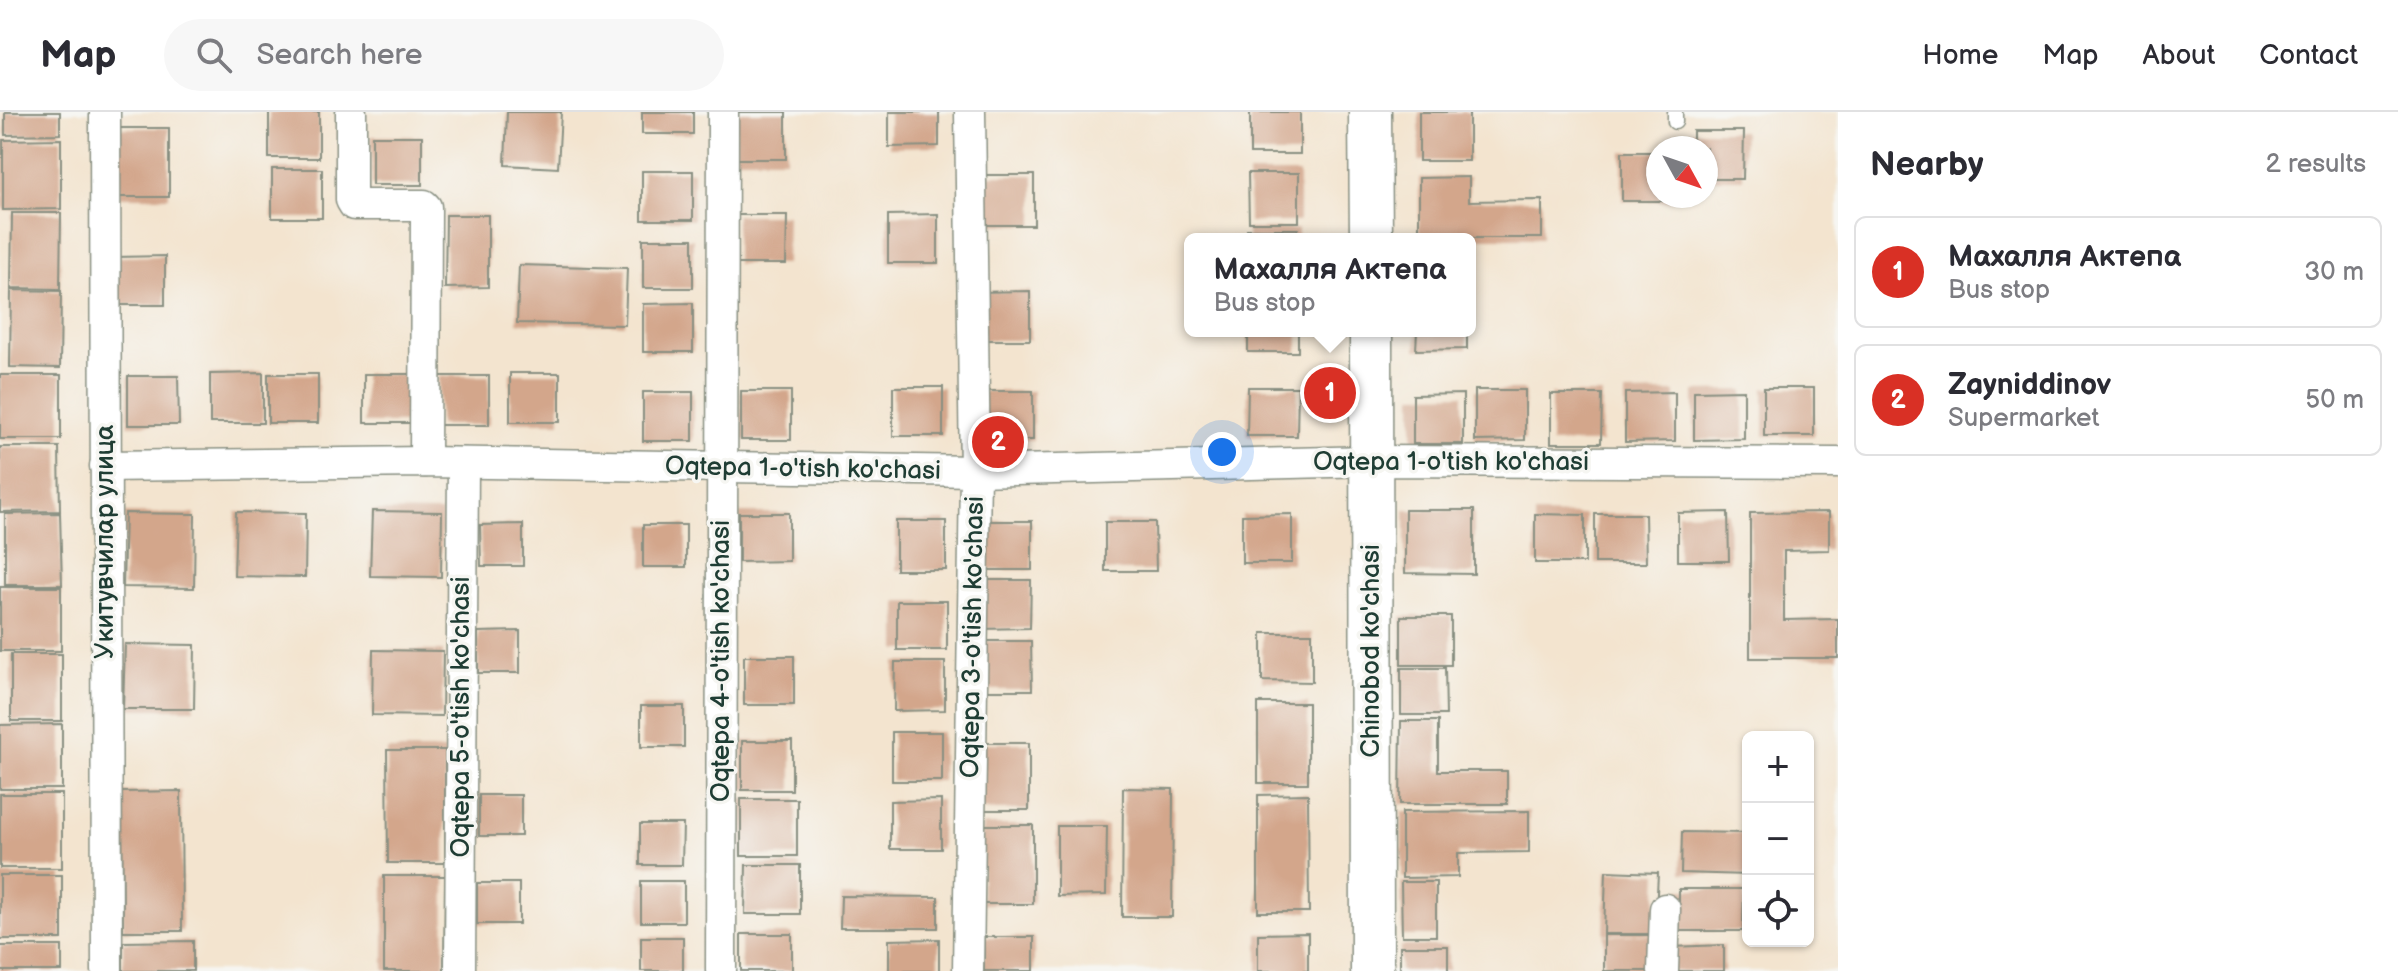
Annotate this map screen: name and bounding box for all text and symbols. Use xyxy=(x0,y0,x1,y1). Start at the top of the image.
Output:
search box xyxy=(164,19,724,91)
text: Map xyxy=(40,33,116,78)
icon: search xyxy=(192,33,236,77)
text: Search here xyxy=(256,37,423,73)
text: Home xyxy=(1922,39,1998,72)
text: Map xyxy=(2042,39,2099,72)
text: About xyxy=(2143,39,2215,72)
text: Contact xyxy=(2259,39,2358,72)
north arrow xyxy=(1646,136,1718,208)
text: Nearby xyxy=(1870,144,1984,185)
text: 2 results xyxy=(2266,149,2366,180)
popup xyxy=(1184,233,1476,337)
text: Махалля Актепа xyxy=(1948,239,2181,275)
text: Махалля Актепа xyxy=(1213,252,1447,288)
text: 1 xyxy=(1893,257,1903,288)
text: 30 m xyxy=(2304,257,2364,288)
text: Bus stop xyxy=(1948,275,2050,306)
text: Bus stop xyxy=(1213,288,1316,319)
pin: 1 xyxy=(1304,363,1356,423)
text: Zayniddinov xyxy=(1948,367,2111,403)
text: 2 xyxy=(1890,385,1906,416)
text: 50 m xyxy=(2305,385,2364,416)
text: Supermarket xyxy=(1948,403,2099,434)
pin: 2 xyxy=(972,412,1024,472)
street label: Укитувчилар улица xyxy=(90,425,121,659)
your location xyxy=(1202,432,1242,472)
street label: Oqtepa 1-o'tish ko'chasi xyxy=(1313,447,1589,478)
street label: Oqtepa 1-o'tish ko'chasi xyxy=(665,451,941,487)
street label: Oqtepa 3-o'tish ko'chasi xyxy=(955,496,991,778)
street label: Oqtepa 4-o'tish ko'chasi xyxy=(706,520,737,802)
street label: Chinobod ko'chasi xyxy=(1356,544,1387,758)
street label: Oqtepa 5-o'tish ko'chasi xyxy=(446,576,477,858)
map controls xyxy=(1742,731,1814,947)
button: + xyxy=(1742,731,1814,803)
button: − xyxy=(1742,803,1814,875)
button: locate xyxy=(1742,875,1814,947)

